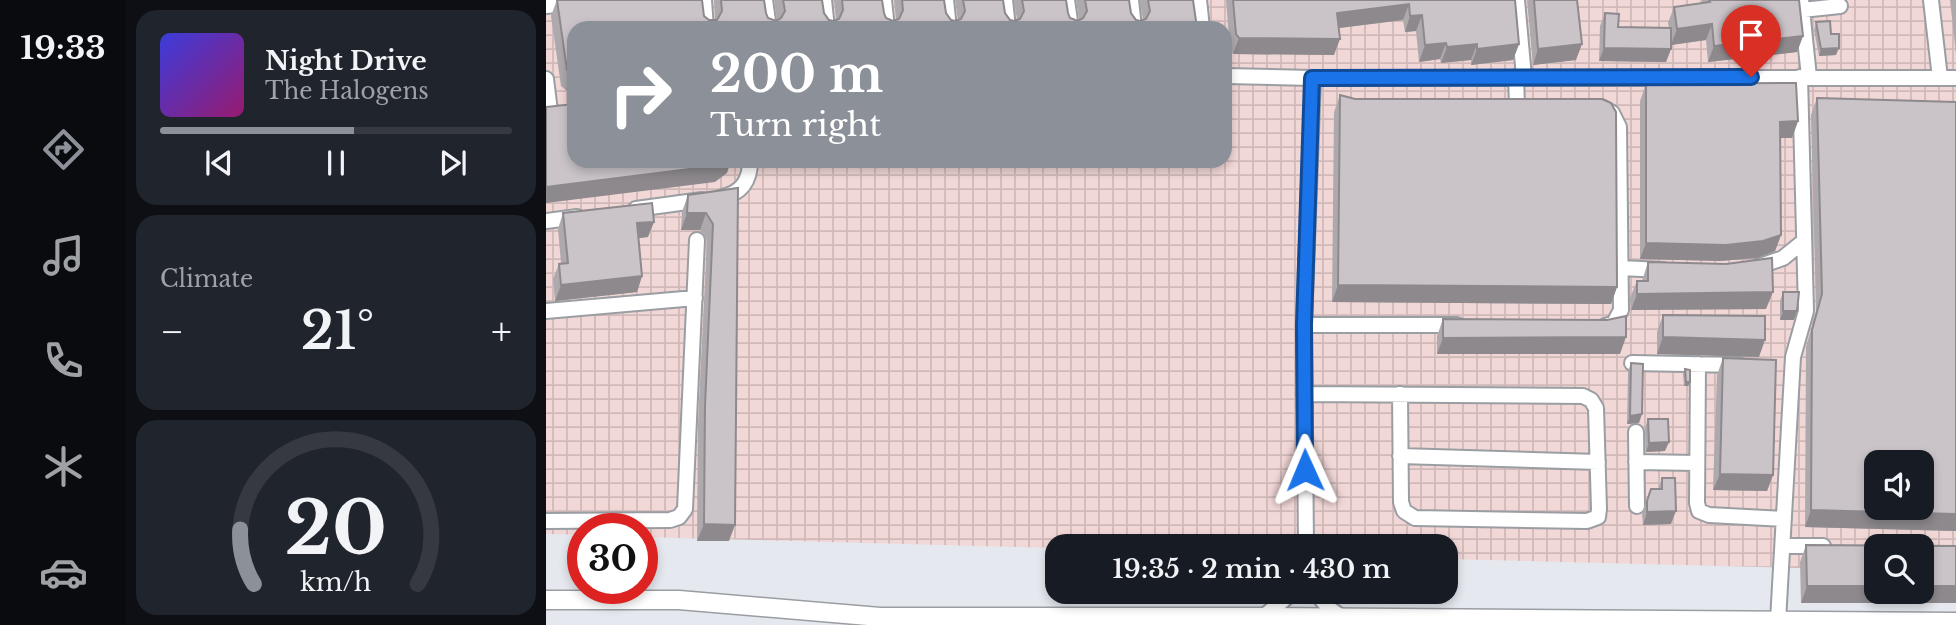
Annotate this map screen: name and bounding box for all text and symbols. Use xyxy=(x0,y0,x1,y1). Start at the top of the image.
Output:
pin xyxy=(1721,5,1781,77)
icon: arrive xyxy=(1732,16,1770,54)
text: 19:33 xyxy=(20,28,106,68)
text: 200 m xyxy=(710,44,883,105)
text: Night Drive xyxy=(265,45,427,77)
icon: right xyxy=(595,49,686,140)
text: The Halogens xyxy=(265,77,429,105)
text: Turn right xyxy=(710,105,881,145)
icon: directions xyxy=(39,125,88,174)
icon: previous xyxy=(200,144,238,182)
icon: pause xyxy=(317,144,355,182)
icon: next xyxy=(434,144,472,182)
icon: music xyxy=(39,231,88,280)
text: Climate xyxy=(160,265,253,293)
text: 21° xyxy=(301,299,374,363)
text: − xyxy=(160,308,184,355)
text: + xyxy=(491,308,512,355)
icon: phone xyxy=(39,336,88,385)
position arrow xyxy=(1268,433,1342,507)
icon: climate xyxy=(39,442,88,491)
map controls xyxy=(1864,450,1934,604)
button: sound xyxy=(1864,450,1934,520)
text: 20 xyxy=(285,483,387,574)
speed limit sign: 30 xyxy=(567,513,658,604)
button: search xyxy=(1864,534,1934,604)
icon: car xyxy=(39,548,88,597)
text: 19:35 · 2 min · 430 m xyxy=(1112,553,1391,585)
text: km/h xyxy=(301,566,371,597)

